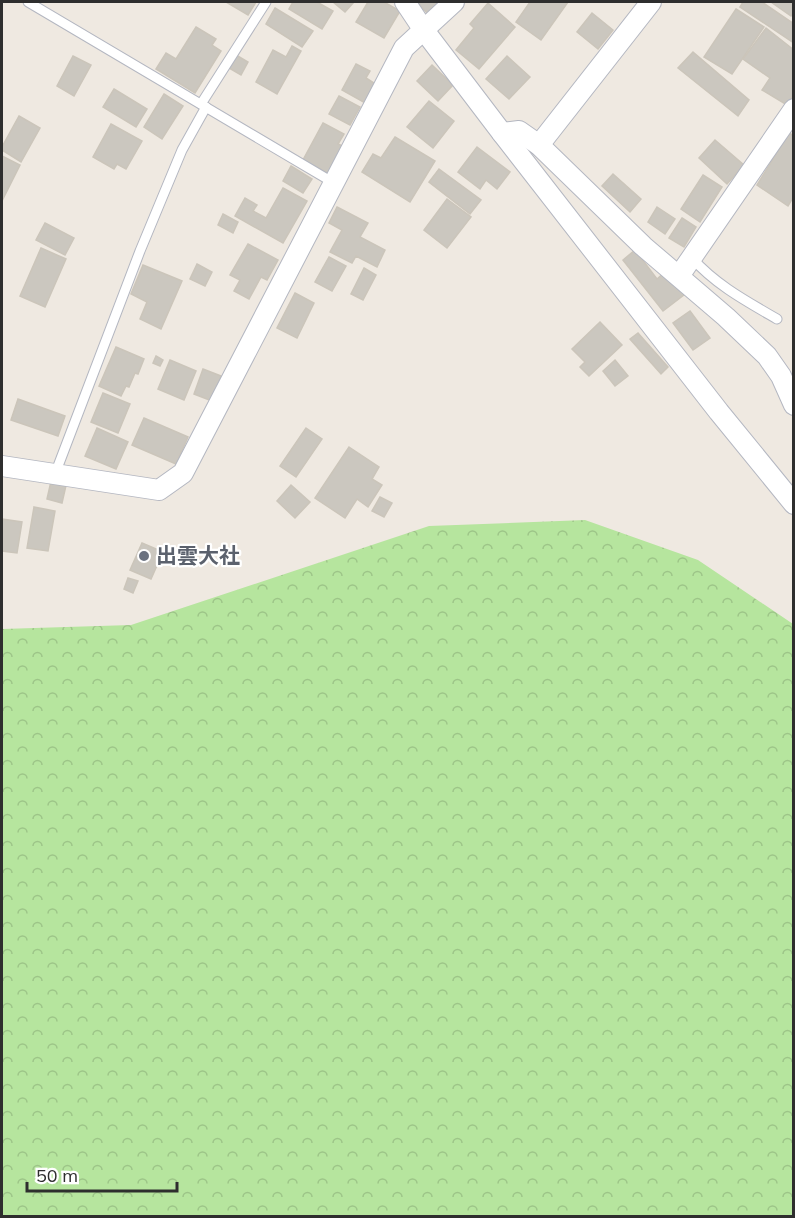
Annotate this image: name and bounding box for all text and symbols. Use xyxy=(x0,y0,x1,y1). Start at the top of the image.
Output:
place label: 出雲大社 xyxy=(156,542,240,568)
marker: 出雲大社 xyxy=(137,549,151,563)
scale bar xyxy=(27,1155,177,1193)
text: 50 m xyxy=(36,1164,78,1187)

